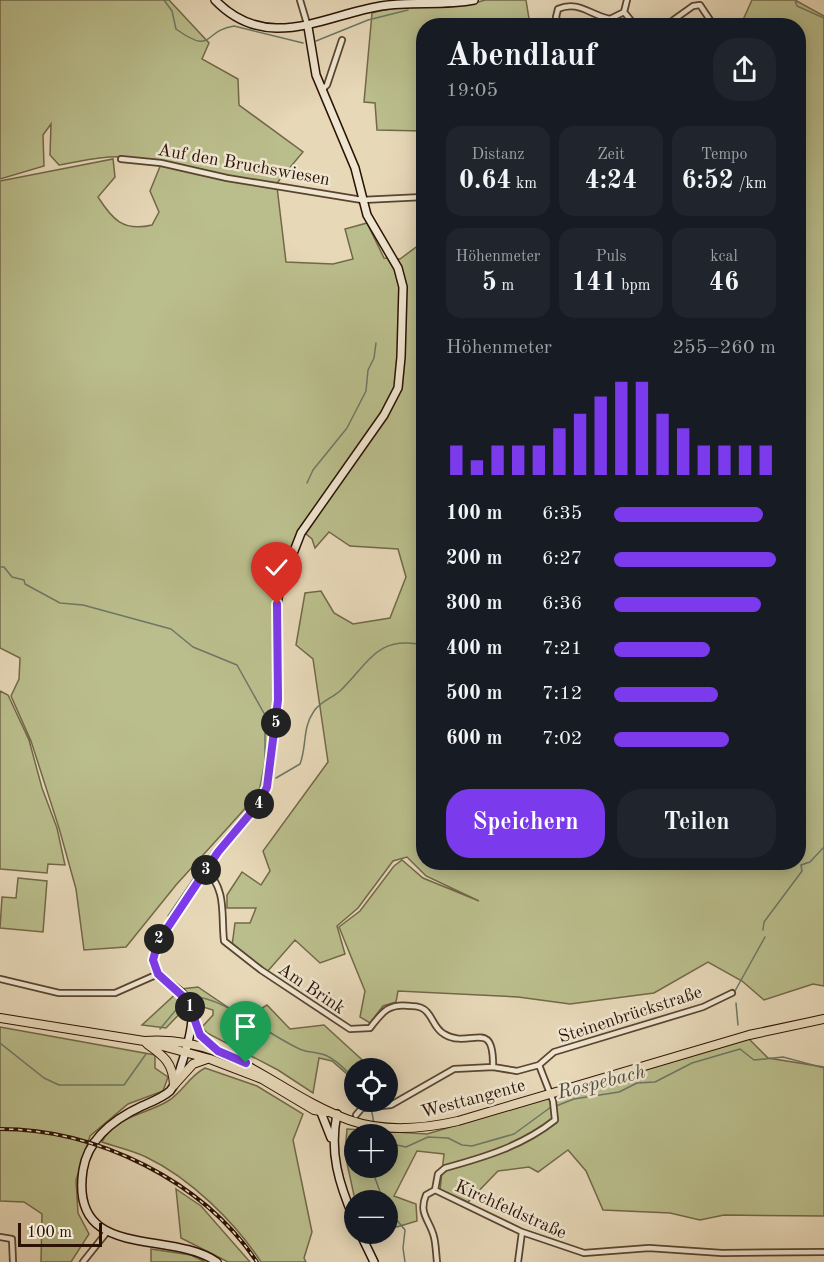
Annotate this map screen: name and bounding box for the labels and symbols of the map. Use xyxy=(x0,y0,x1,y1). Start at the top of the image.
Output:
street label: Auf den Bruchswiesen xyxy=(156,141,332,189)
pin xyxy=(251,542,302,604)
pin: 5 xyxy=(261,708,291,738)
pin: 4 xyxy=(244,789,274,819)
pin: 3 xyxy=(191,855,221,885)
pin: 2 xyxy=(144,924,174,954)
street label: Am Brink xyxy=(275,960,348,1018)
street label: Steinenbrückstraße xyxy=(556,983,704,1047)
pin: 1 xyxy=(175,992,205,1022)
pin xyxy=(220,1001,271,1063)
water label: Rospebach xyxy=(554,1062,648,1104)
street label: Westtangente xyxy=(419,1076,527,1122)
street label: Kirchfeldstraße xyxy=(452,1177,569,1243)
scale bar xyxy=(18,1220,102,1248)

